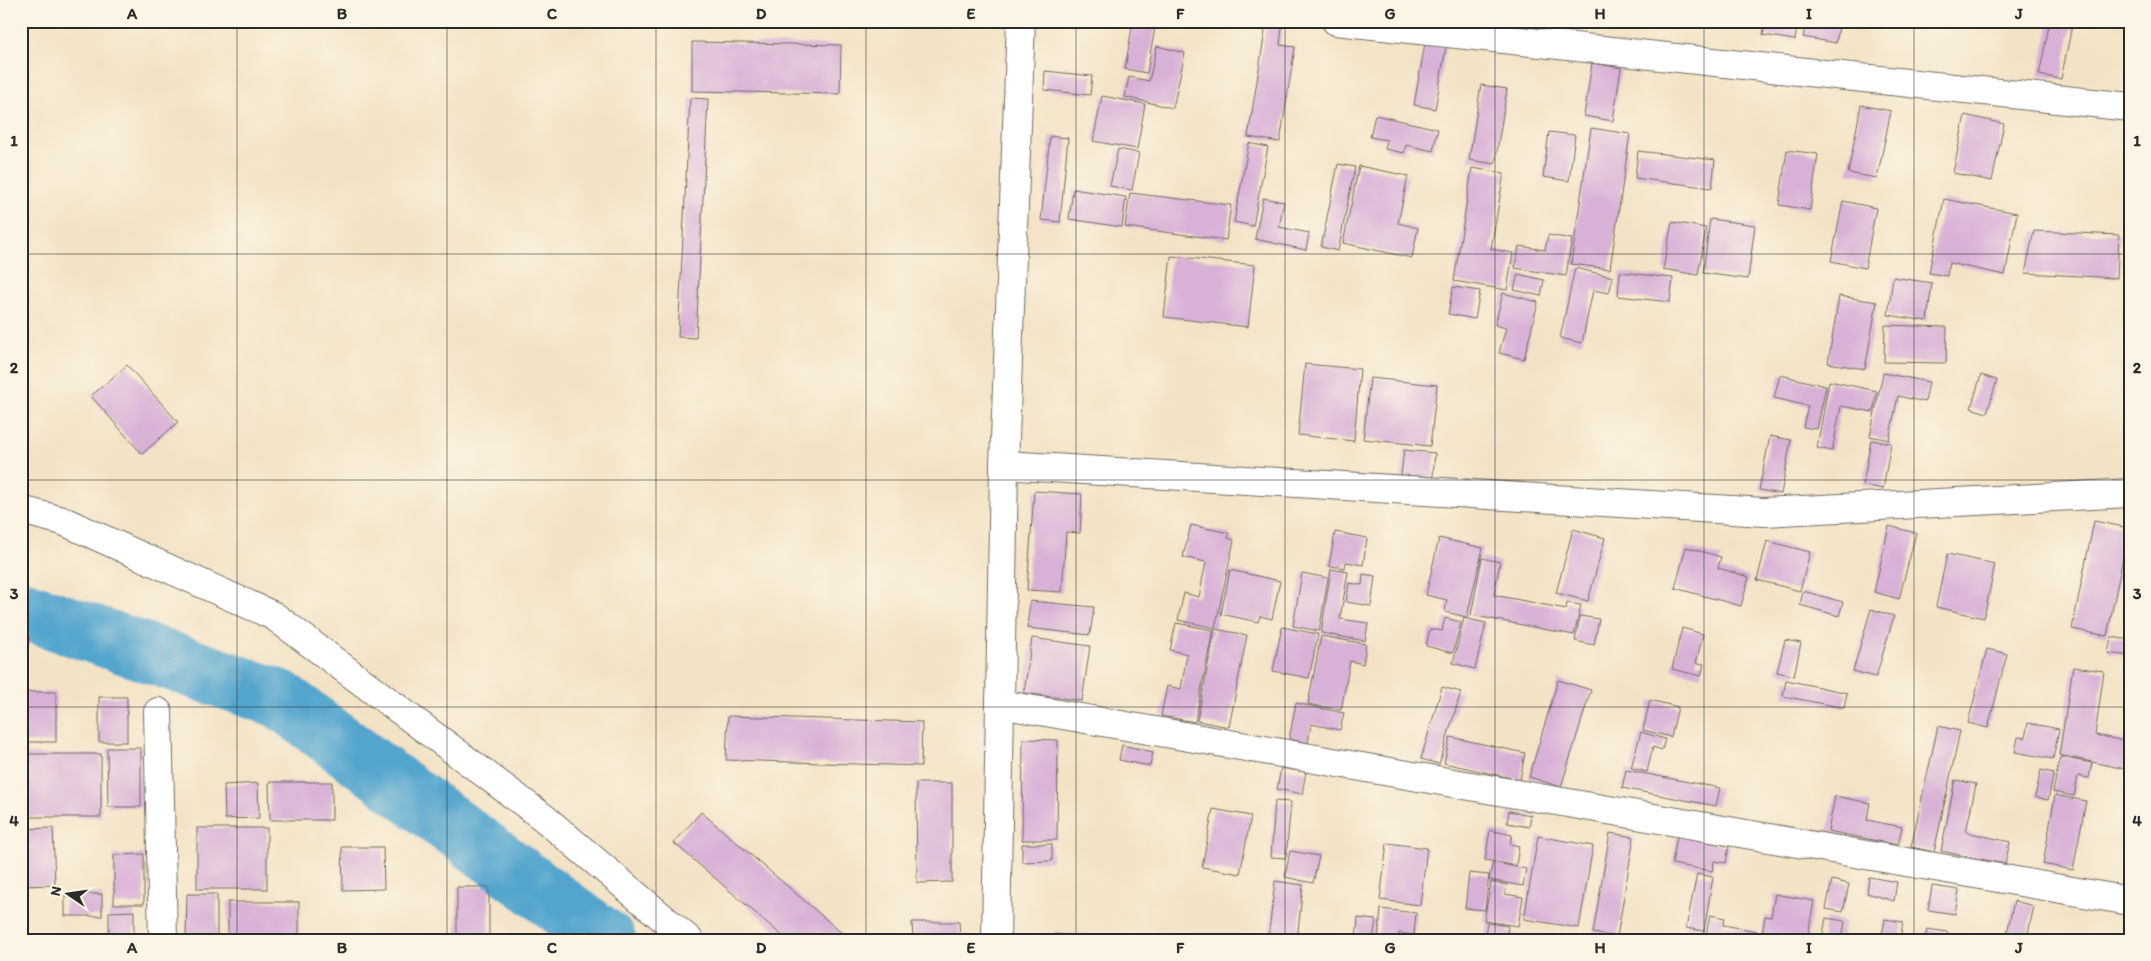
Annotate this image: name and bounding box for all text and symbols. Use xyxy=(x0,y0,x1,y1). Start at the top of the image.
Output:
text: A xyxy=(126,4,138,23)
text: B xyxy=(337,4,348,23)
text: C xyxy=(547,4,558,23)
text: D xyxy=(756,4,767,23)
text: E xyxy=(967,4,976,23)
text: F xyxy=(1176,4,1185,23)
text: G xyxy=(1384,4,1396,23)
text: H xyxy=(1594,4,1606,23)
text: I xyxy=(1806,4,1812,23)
text: J xyxy=(2014,4,2023,23)
text: 1 xyxy=(10,131,18,150)
text: 1 xyxy=(2133,131,2141,150)
text: 2 xyxy=(10,358,19,377)
text: 2 xyxy=(2133,358,2142,377)
text: 3 xyxy=(10,584,19,603)
text: 3 xyxy=(2133,584,2142,603)
text: 4 xyxy=(9,811,19,830)
text: 4 xyxy=(2132,811,2142,830)
north arrow xyxy=(42,868,92,918)
text: N xyxy=(46,885,65,898)
text: A xyxy=(126,938,138,957)
text: B xyxy=(337,938,348,957)
text: C xyxy=(547,938,558,957)
text: D xyxy=(756,938,767,957)
text: E xyxy=(967,938,976,957)
text: F xyxy=(1176,938,1185,957)
text: G xyxy=(1384,938,1396,957)
text: H xyxy=(1594,938,1606,957)
text: I xyxy=(1806,938,1812,957)
text: J xyxy=(2014,938,2023,957)

